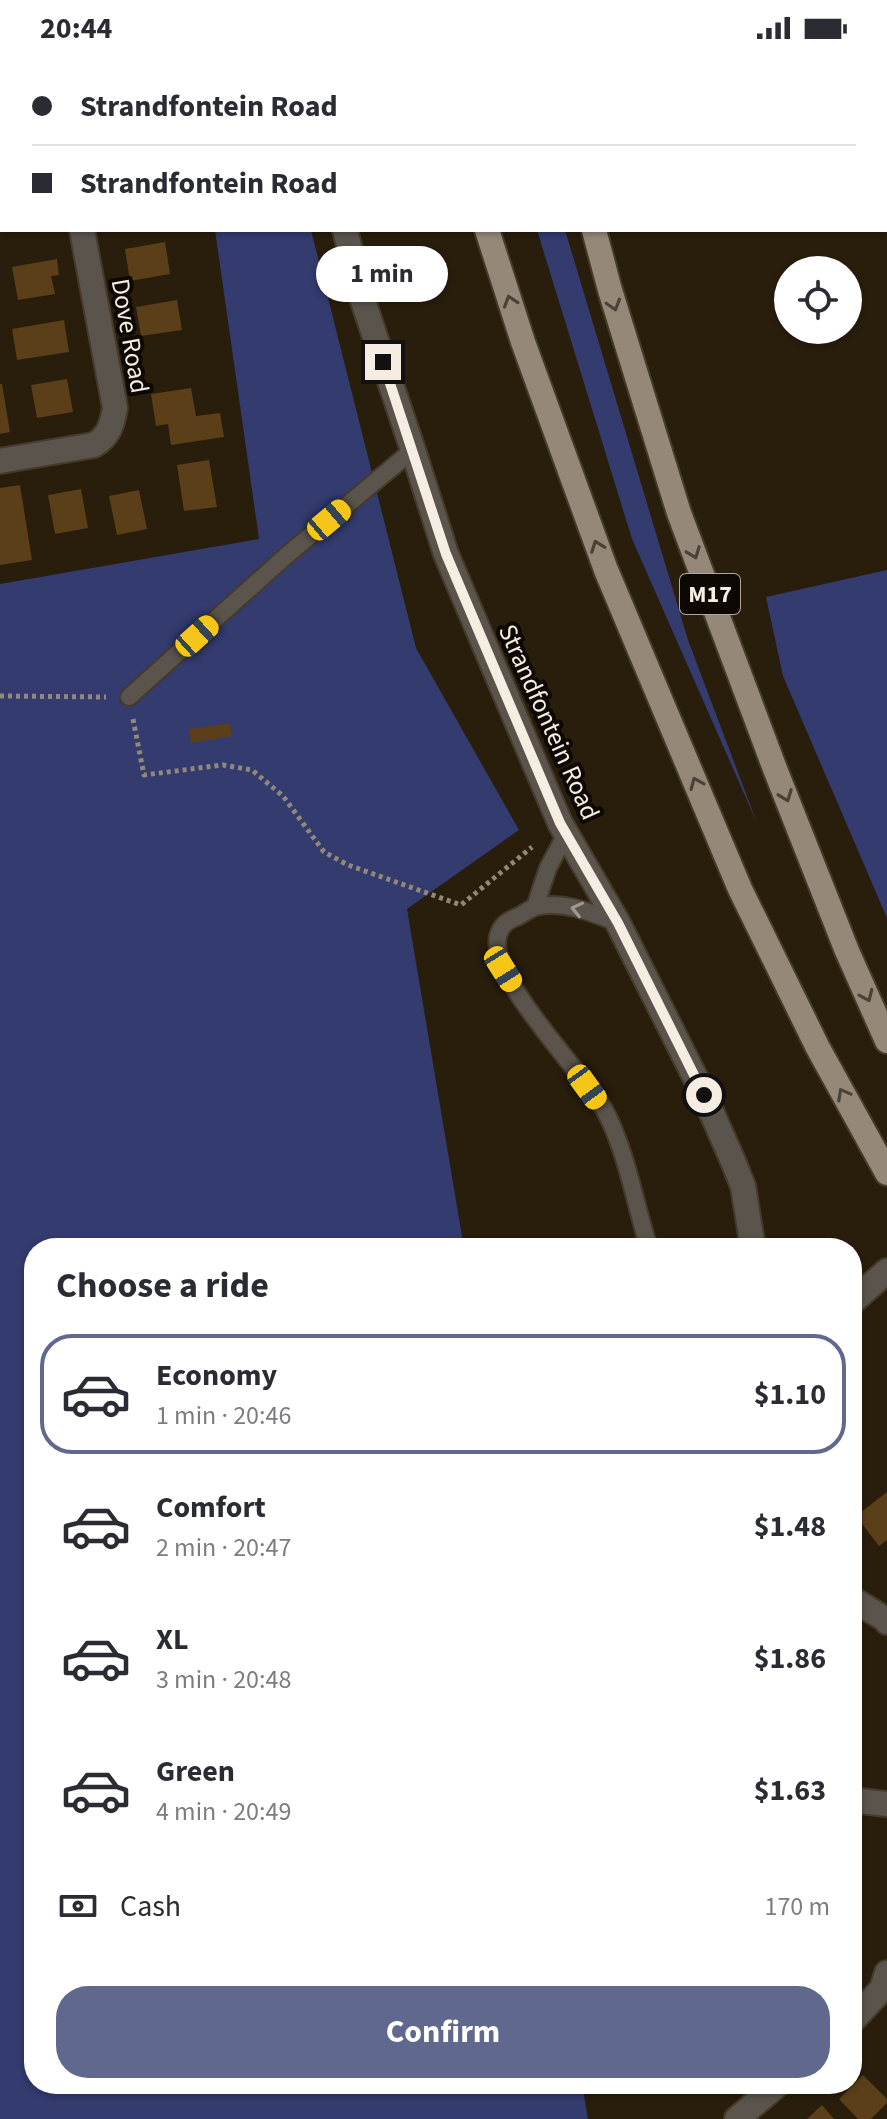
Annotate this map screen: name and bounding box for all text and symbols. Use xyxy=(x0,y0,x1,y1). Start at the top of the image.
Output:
text: 20:44 xyxy=(40,7,112,50)
text: Strandfontein Road xyxy=(80,85,338,128)
text: Strandfontein Road xyxy=(80,162,338,205)
callout: 1 min xyxy=(317,246,449,302)
text: 1 min xyxy=(350,255,414,292)
map controls xyxy=(774,256,862,344)
button: locate xyxy=(774,256,862,344)
street label: Dove Road xyxy=(102,276,158,396)
one-way arrow xyxy=(503,295,519,309)
one-way arrow xyxy=(605,298,621,312)
route end xyxy=(365,344,401,380)
car xyxy=(303,495,355,545)
one-way arrow xyxy=(591,540,607,554)
one-way arrow xyxy=(684,545,701,559)
road number: M17 xyxy=(680,574,740,614)
car xyxy=(171,611,223,661)
street label: Strandfontein Road xyxy=(489,618,609,826)
one-way arrow xyxy=(690,777,706,791)
one-way arrow xyxy=(776,788,793,802)
one-way arrow xyxy=(571,902,585,919)
car xyxy=(480,942,526,996)
one-way arrow xyxy=(857,988,873,1002)
car xyxy=(563,1061,611,1113)
route start xyxy=(686,1077,722,1113)
one-way arrow xyxy=(837,1088,853,1102)
text: Choose a ride xyxy=(56,1260,269,1311)
text: Economy xyxy=(156,1354,277,1397)
icon: car xyxy=(60,1358,132,1430)
text: $1.10 xyxy=(754,1373,826,1416)
text: 1 min · 20:46 xyxy=(156,1397,291,1434)
text: Comfort xyxy=(156,1486,266,1529)
icon: car xyxy=(60,1490,132,1562)
text: $1.48 xyxy=(754,1505,826,1548)
text: 2 min · 20:47 xyxy=(156,1529,291,1566)
text: XL xyxy=(156,1618,189,1661)
icon: car xyxy=(60,1622,132,1694)
text: $1.86 xyxy=(754,1637,826,1680)
text: 3 min · 20:48 xyxy=(156,1661,291,1698)
text: Green xyxy=(156,1750,235,1793)
icon: car xyxy=(60,1754,132,1826)
text: $1.63 xyxy=(754,1769,826,1812)
text: 4 min · 20:49 xyxy=(156,1793,291,1830)
icon: cash xyxy=(56,1884,100,1928)
text: Cash xyxy=(120,1885,181,1928)
text: 170 m xyxy=(764,1888,830,1925)
button: Confirm xyxy=(56,1986,830,2078)

